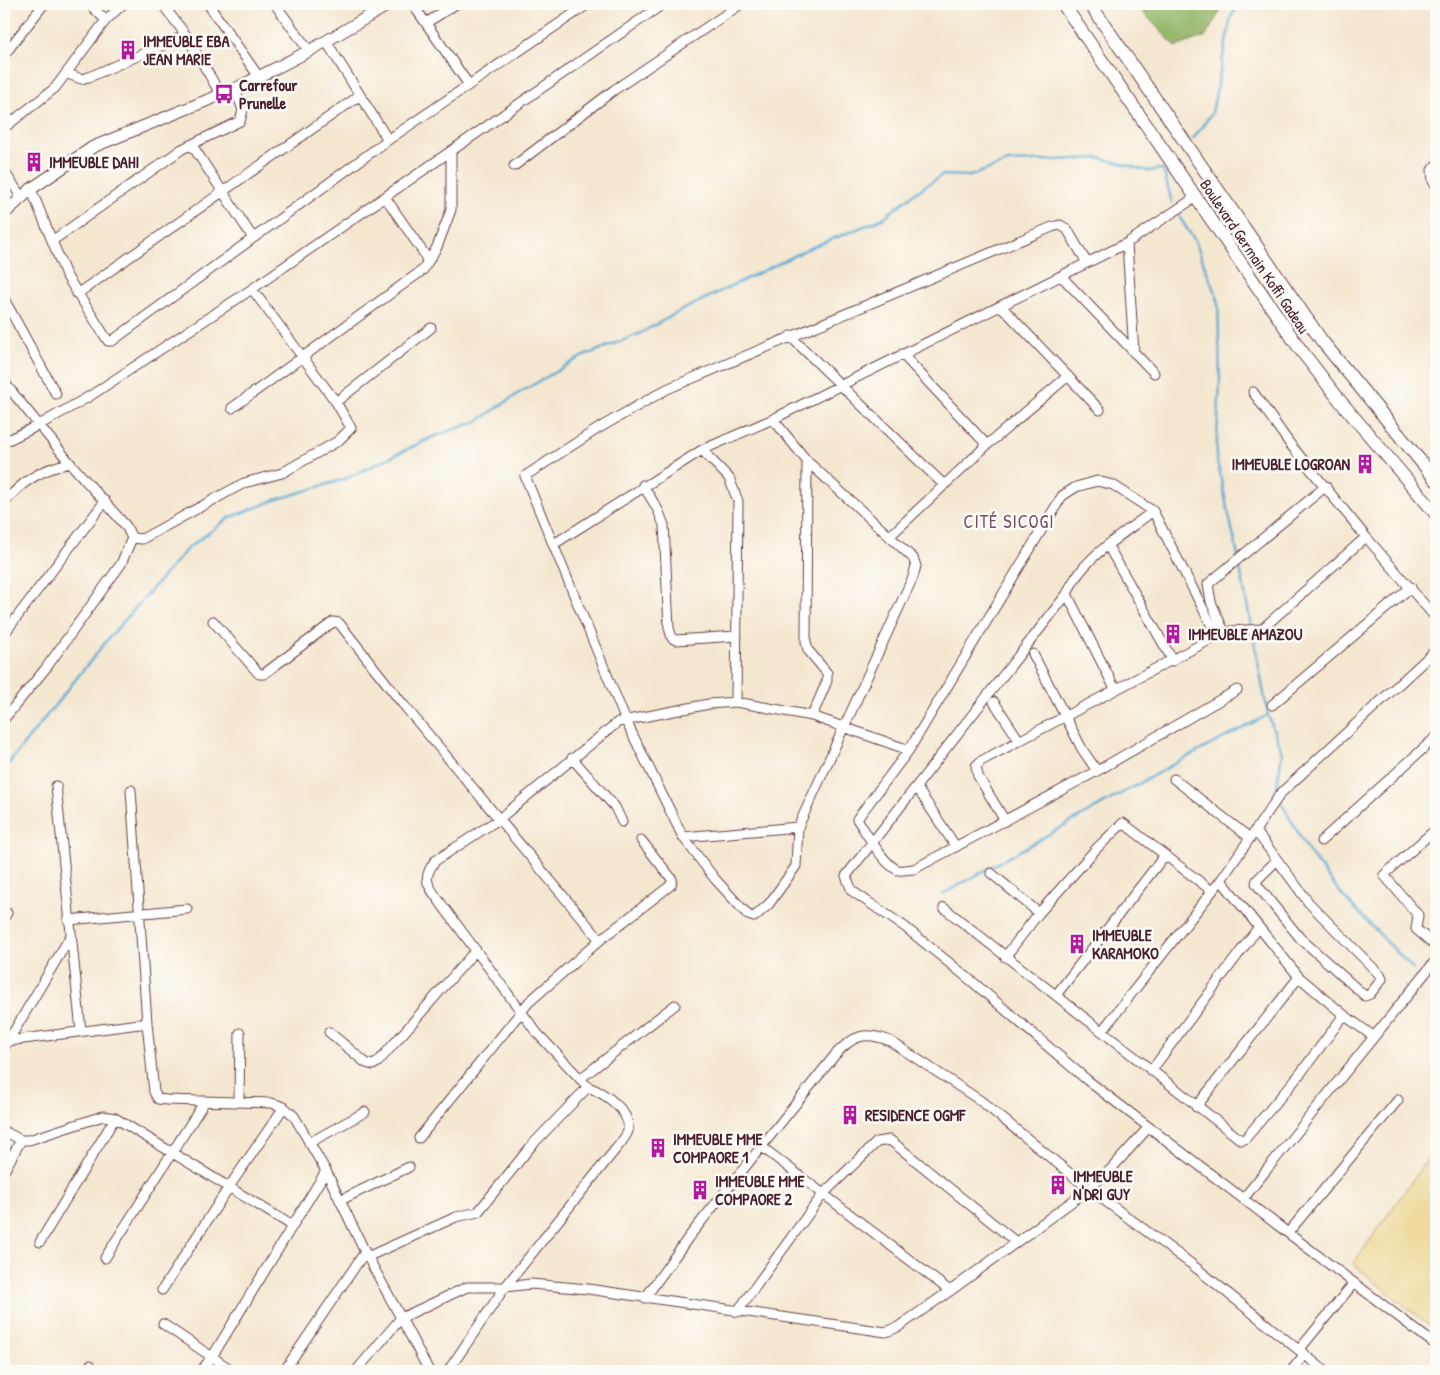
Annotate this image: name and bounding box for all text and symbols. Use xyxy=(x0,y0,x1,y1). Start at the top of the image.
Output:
place label: IMMEUBLE EBA JEAN MARIE xyxy=(143,30,230,70)
building icon: IMMEUBLE EBA JEAN MARIE xyxy=(117,39,139,61)
place label: Carrefour Prunelle xyxy=(239,74,298,114)
bus stop icon: Carrefour Prunelle xyxy=(213,83,235,105)
building icon: IMMEUBLE DAHI xyxy=(23,151,45,173)
place label: IMMEUBLE DAHI xyxy=(49,151,139,173)
street label: Boulevard Germain Koffi Gadeau xyxy=(1195,174,1315,338)
place label: IMMEUBLE LOGROAN xyxy=(1232,453,1350,475)
building icon: IMMEUBLE LOGROAN xyxy=(1354,453,1376,475)
district label: CITÉ SICOGI xyxy=(964,509,1054,534)
building icon: IMMEUBLE AMAZOU xyxy=(1162,623,1184,645)
place label: IMMEUBLE AMAZOU xyxy=(1188,623,1303,645)
place label: IMMEUBLE KARAMOKO xyxy=(1092,924,1159,964)
building icon: IMMEUBLE KARAMOKO xyxy=(1066,933,1088,955)
building icon: RESIDENCE OGMF xyxy=(839,1104,861,1126)
place label: RESIDENCE OGMF xyxy=(865,1104,966,1126)
place label: IMMEUBLE MME COMPAORE 1 xyxy=(673,1128,764,1168)
building icon: IMMEUBLE MME COMPAORE 1 xyxy=(647,1137,669,1159)
place label: IMMEUBLE N'DRI GUY xyxy=(1073,1165,1134,1205)
place label: IMMEUBLE MME COMPAORE 2 xyxy=(715,1170,806,1210)
building icon: IMMEUBLE N'DRI GUY xyxy=(1047,1174,1069,1196)
building icon: IMMEUBLE MME COMPAORE 2 xyxy=(689,1179,711,1201)

